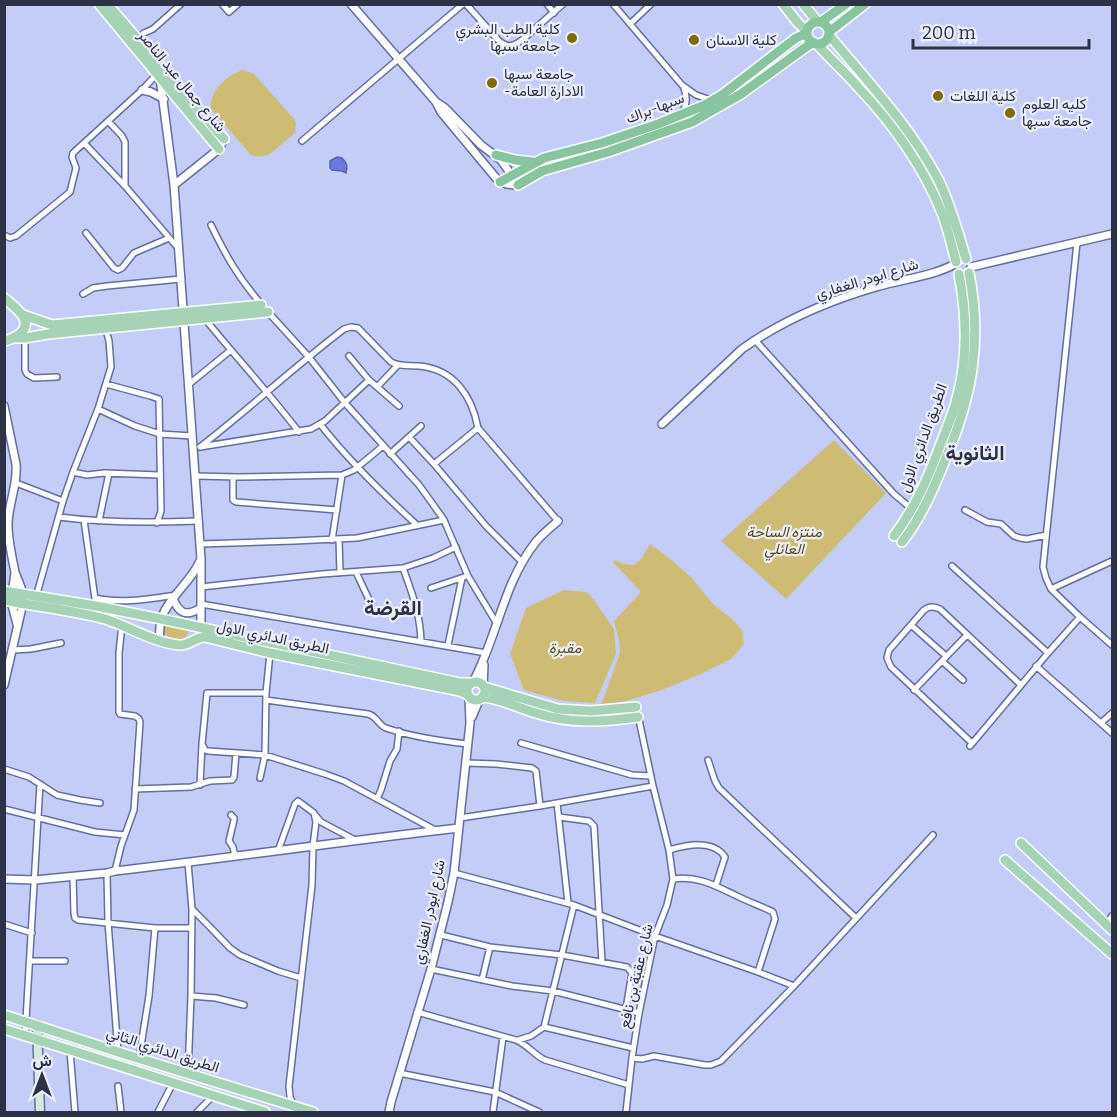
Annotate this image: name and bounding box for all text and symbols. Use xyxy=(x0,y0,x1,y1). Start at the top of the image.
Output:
scale bar xyxy=(913,12,1088,50)
place label: كلية الطب البشري جامعة سبها xyxy=(455,20,560,55)
text: 200 m xyxy=(922,22,976,44)
street label: شارع جمال عبد الناصر xyxy=(132,26,230,137)
marker: كلية الطب البشري جامعة سبها xyxy=(565,31,579,45)
place label: كلية الاسنان xyxy=(706,31,777,49)
marker: كلية الاسنان xyxy=(687,33,701,47)
place label: جامعة سبها -الادارة العامة xyxy=(504,65,584,100)
marker: جامعة سبها -الادارة العامة xyxy=(485,76,499,90)
place label: كلية اللغات xyxy=(950,87,1016,105)
street label: سبها-براك xyxy=(623,89,687,127)
marker: كلية اللغات xyxy=(931,89,945,103)
place label: كليه العلوم جامعة سبها xyxy=(1022,95,1092,130)
marker: كليه العلوم جامعة سبها xyxy=(1003,106,1017,120)
street label: شارع ابودر الغفاري xyxy=(813,255,922,307)
street label: الطريق الدائري الاول xyxy=(895,381,955,496)
district label: الثانوية xyxy=(945,440,1005,466)
park label: منتزه الساحة العائلي xyxy=(746,523,823,561)
district label: القرضة xyxy=(364,595,422,621)
street label: الطريق الدائري الاول xyxy=(214,616,331,662)
park label: مقبرة xyxy=(549,639,582,657)
street label: شارع ابودر الغفاري xyxy=(409,858,453,967)
street label: شارع عقبة بن نافع xyxy=(615,922,659,1030)
street label: الطريق الدائري الثاني xyxy=(103,1023,222,1081)
north arrow xyxy=(12,1045,72,1105)
text: ش xyxy=(32,1051,52,1070)

